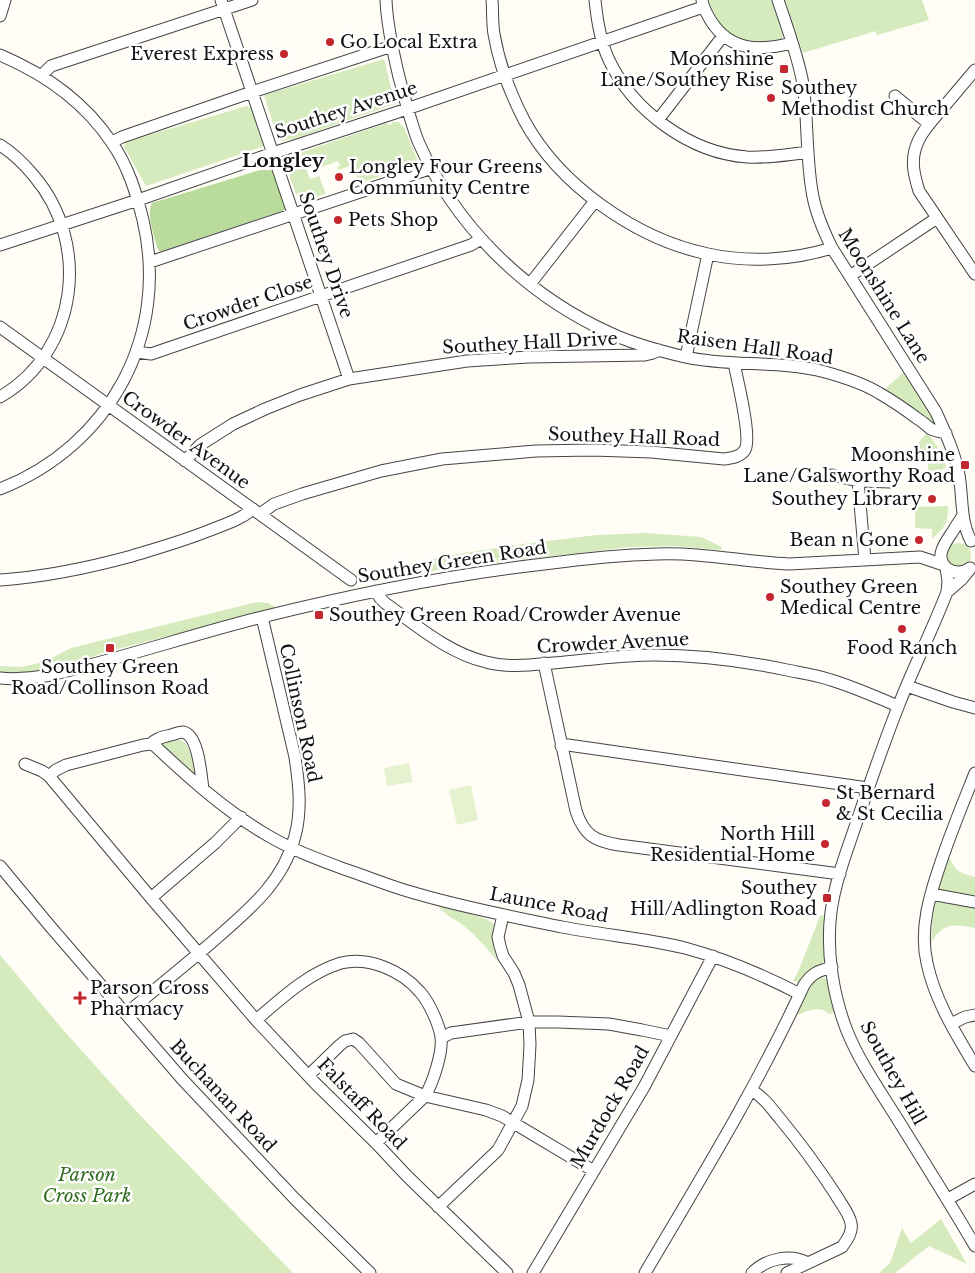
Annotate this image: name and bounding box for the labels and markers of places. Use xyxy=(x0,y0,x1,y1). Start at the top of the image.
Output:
place label: Go Local Extra xyxy=(340,31,478,53)
marker: Go Local Extra xyxy=(324,36,336,48)
place label: Everest Express xyxy=(130,43,274,65)
marker: Everest Express xyxy=(278,48,290,60)
place label: Moonshine Lane/Southey Rise xyxy=(600,48,774,91)
marker: Moonshine Lane/Southey Rise xyxy=(778,63,790,75)
place label: Southey Methodist Church xyxy=(781,77,949,120)
marker: Southey Methodist Church xyxy=(765,92,777,104)
place label: Longley Four Greens Community Centre xyxy=(349,156,543,199)
marker: Longley Four Greens Community Centre xyxy=(333,171,345,183)
place label: Pets Shop xyxy=(348,209,438,231)
marker: Pets Shop xyxy=(332,214,344,226)
place label: Moonshine Lane/Galsworthy Road xyxy=(743,444,955,487)
marker: Moonshine Lane/Galsworthy Road xyxy=(959,459,971,471)
place label: Southey Library xyxy=(772,488,922,510)
marker: Southey Library xyxy=(926,493,938,505)
place label: Bean n Gone xyxy=(790,529,909,551)
marker: Bean n Gone xyxy=(913,534,925,546)
place label: Southey Green Medical Centre xyxy=(780,576,921,619)
marker: Southey Green Medical Centre xyxy=(764,591,776,603)
place label: Southey Green Road/Crowder Avenue xyxy=(329,604,681,626)
marker: Southey Green Road/Crowder Avenue xyxy=(313,609,325,621)
marker: Food Ranch xyxy=(896,623,908,635)
place label: Food Ranch xyxy=(847,637,957,659)
marker: Southey Green Road/Collinson Road xyxy=(104,642,116,654)
place label: Southey Green Road/Collinson Road xyxy=(11,656,209,699)
place label: St Bernard & St Cecilia xyxy=(836,782,943,825)
marker: St Bernard & St Cecilia xyxy=(820,797,832,809)
place label: North Hill Residential Home xyxy=(650,823,815,866)
marker: North Hill Residential Home xyxy=(819,838,831,850)
place label: Southey Hill/Adlington Road xyxy=(630,877,817,920)
marker: Southey Hill/Adlington Road xyxy=(821,892,833,904)
place label: Parson Cross Pharmacy xyxy=(90,977,209,1020)
marker: Parson Cross Pharmacy xyxy=(74,992,86,1004)

